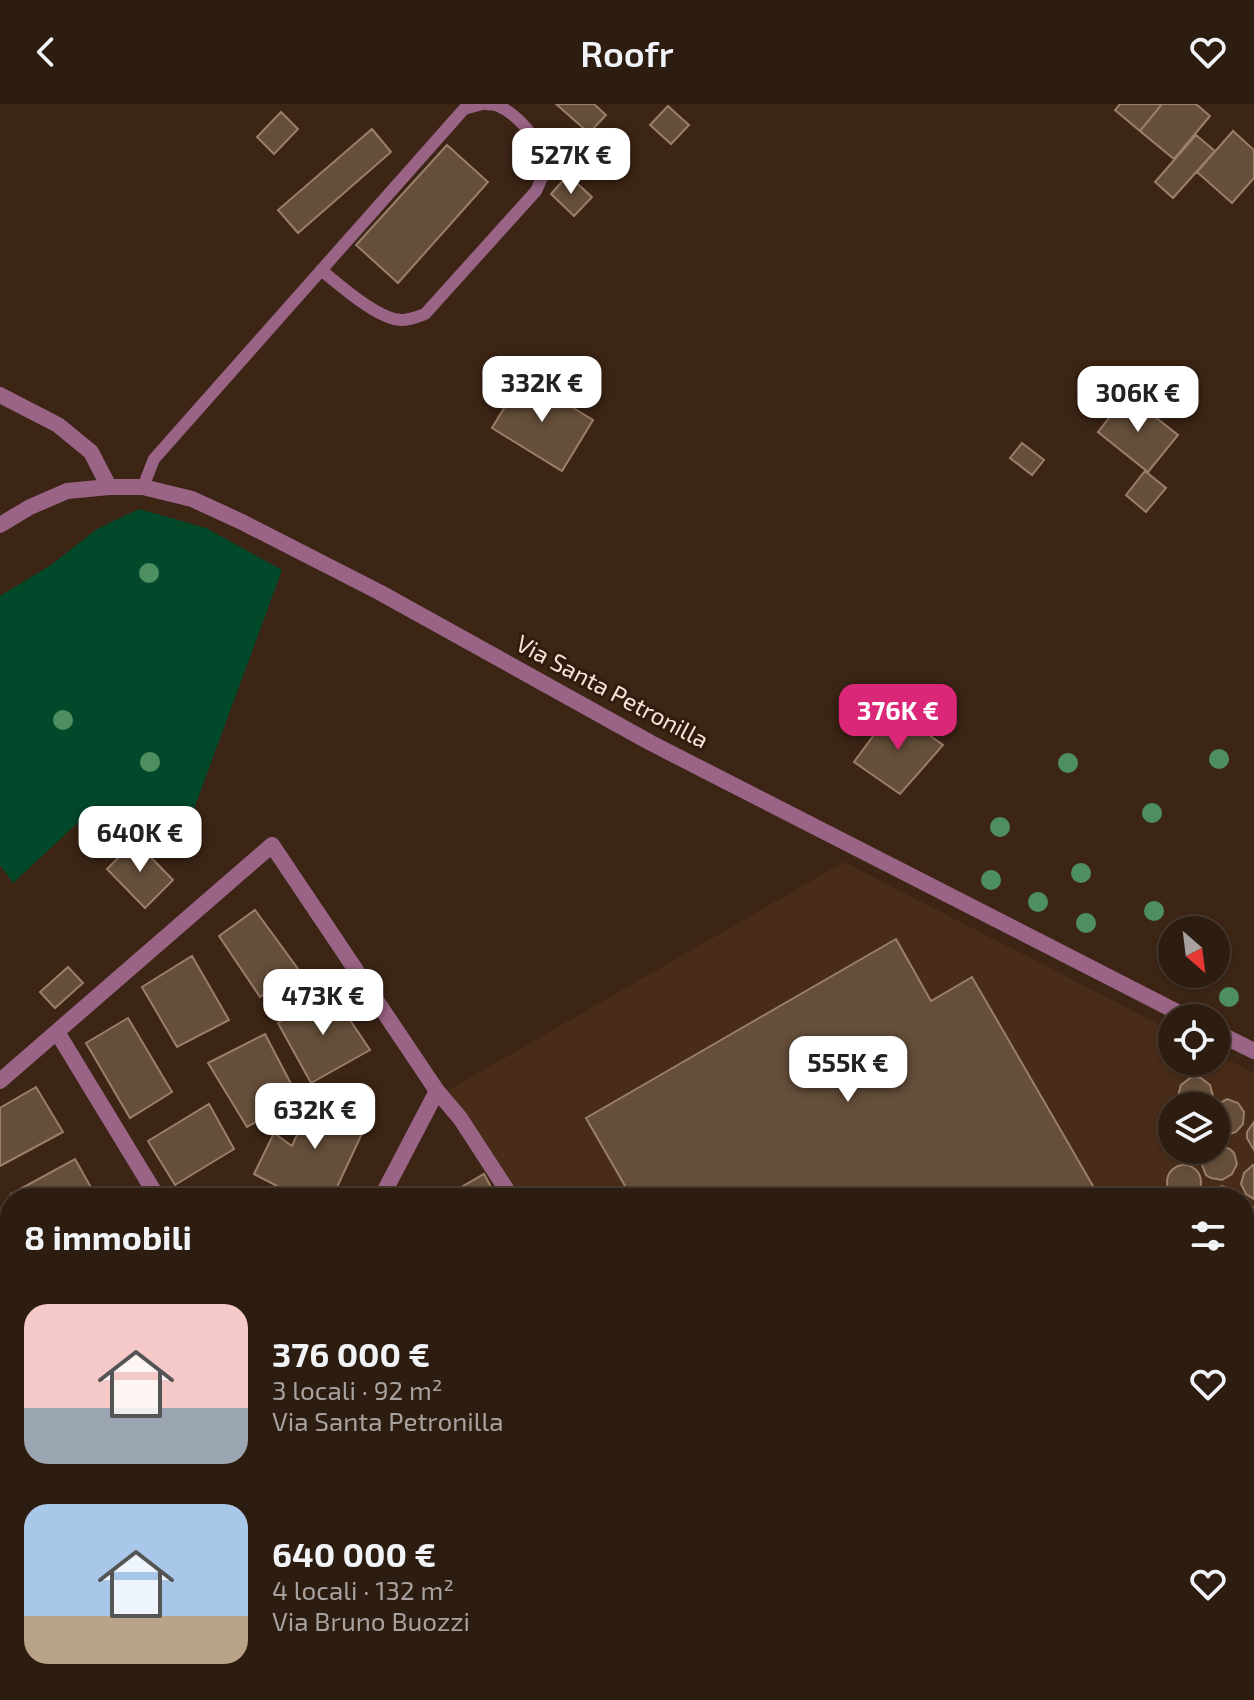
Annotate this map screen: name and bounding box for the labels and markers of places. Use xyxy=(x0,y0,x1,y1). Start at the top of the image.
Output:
pin: 527K € xyxy=(506,128,636,196)
pin: 332K € xyxy=(477,356,607,424)
pin: 306K € xyxy=(1073,366,1203,434)
pin: 376K € xyxy=(833,684,963,752)
pin: 640K € xyxy=(75,806,205,874)
pin: 473K € xyxy=(258,969,388,1037)
pin: 555K € xyxy=(783,1036,913,1104)
pin: 632K € xyxy=(250,1083,380,1151)

